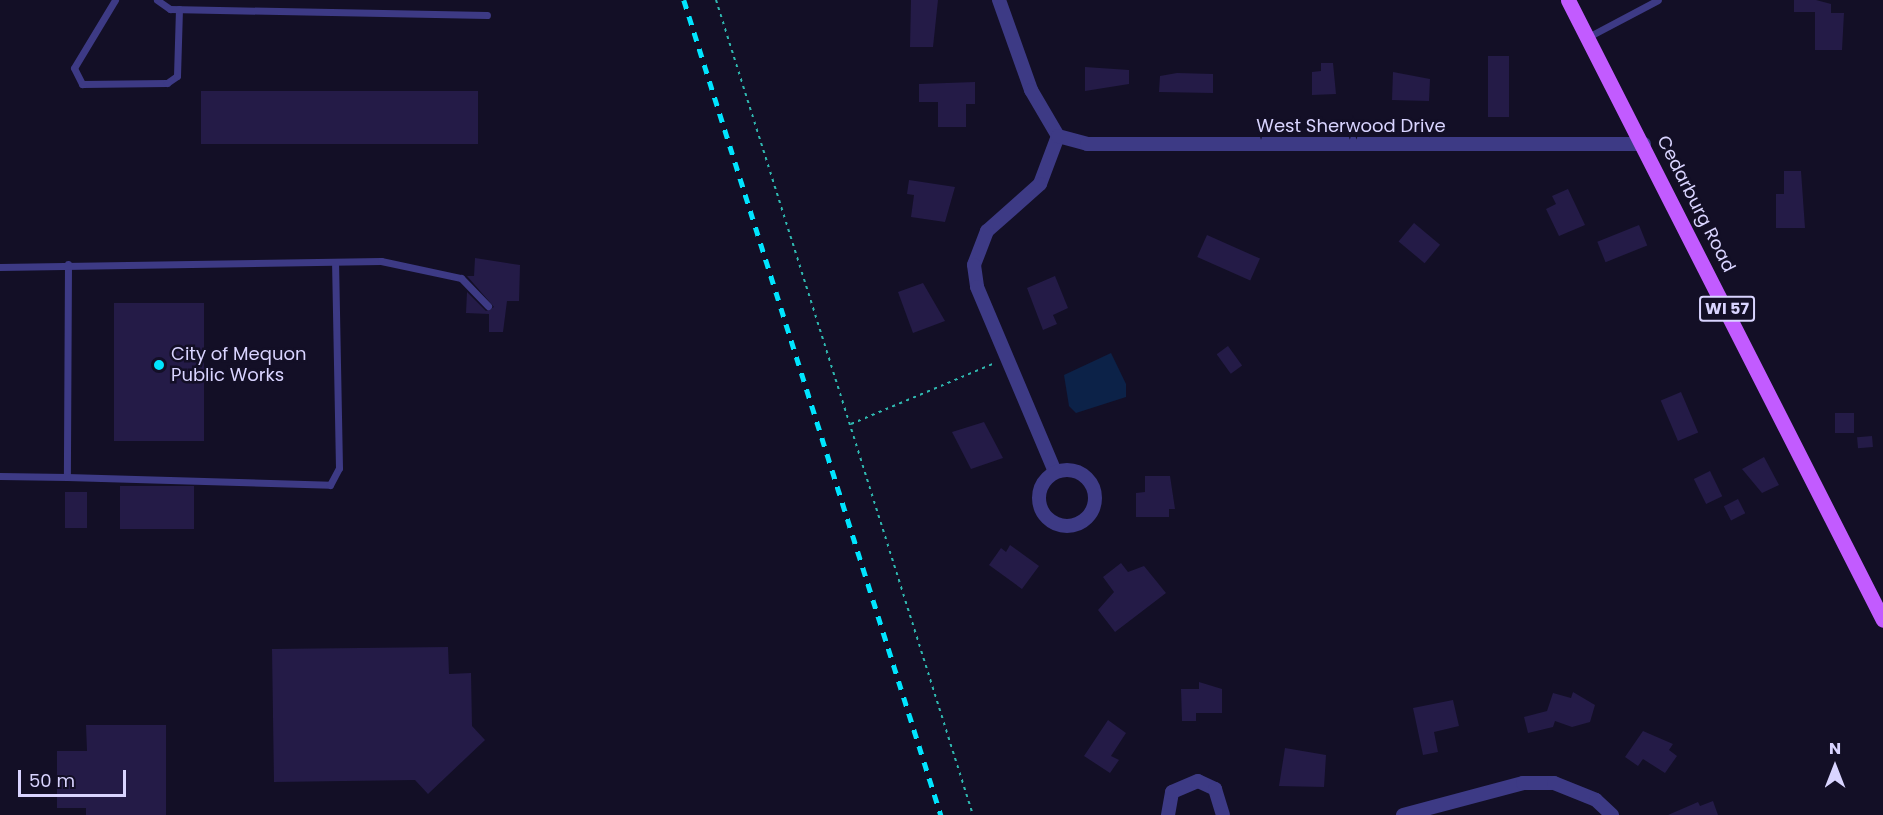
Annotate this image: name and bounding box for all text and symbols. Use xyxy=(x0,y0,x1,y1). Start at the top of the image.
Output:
street label: West Sherwood Drive xyxy=(1256,115,1446,137)
street label: Cedarburg Road xyxy=(1652,132,1740,276)
road number: WI 57 xyxy=(1698,296,1756,322)
place label: City of Mequon Public Works xyxy=(171,344,306,386)
marker: City of Mequon Public Works xyxy=(152,358,166,372)
north arrow xyxy=(1805,737,1865,797)
text: N xyxy=(1829,737,1841,760)
scale bar xyxy=(21,758,129,796)
text: 50 m xyxy=(29,768,75,793)

